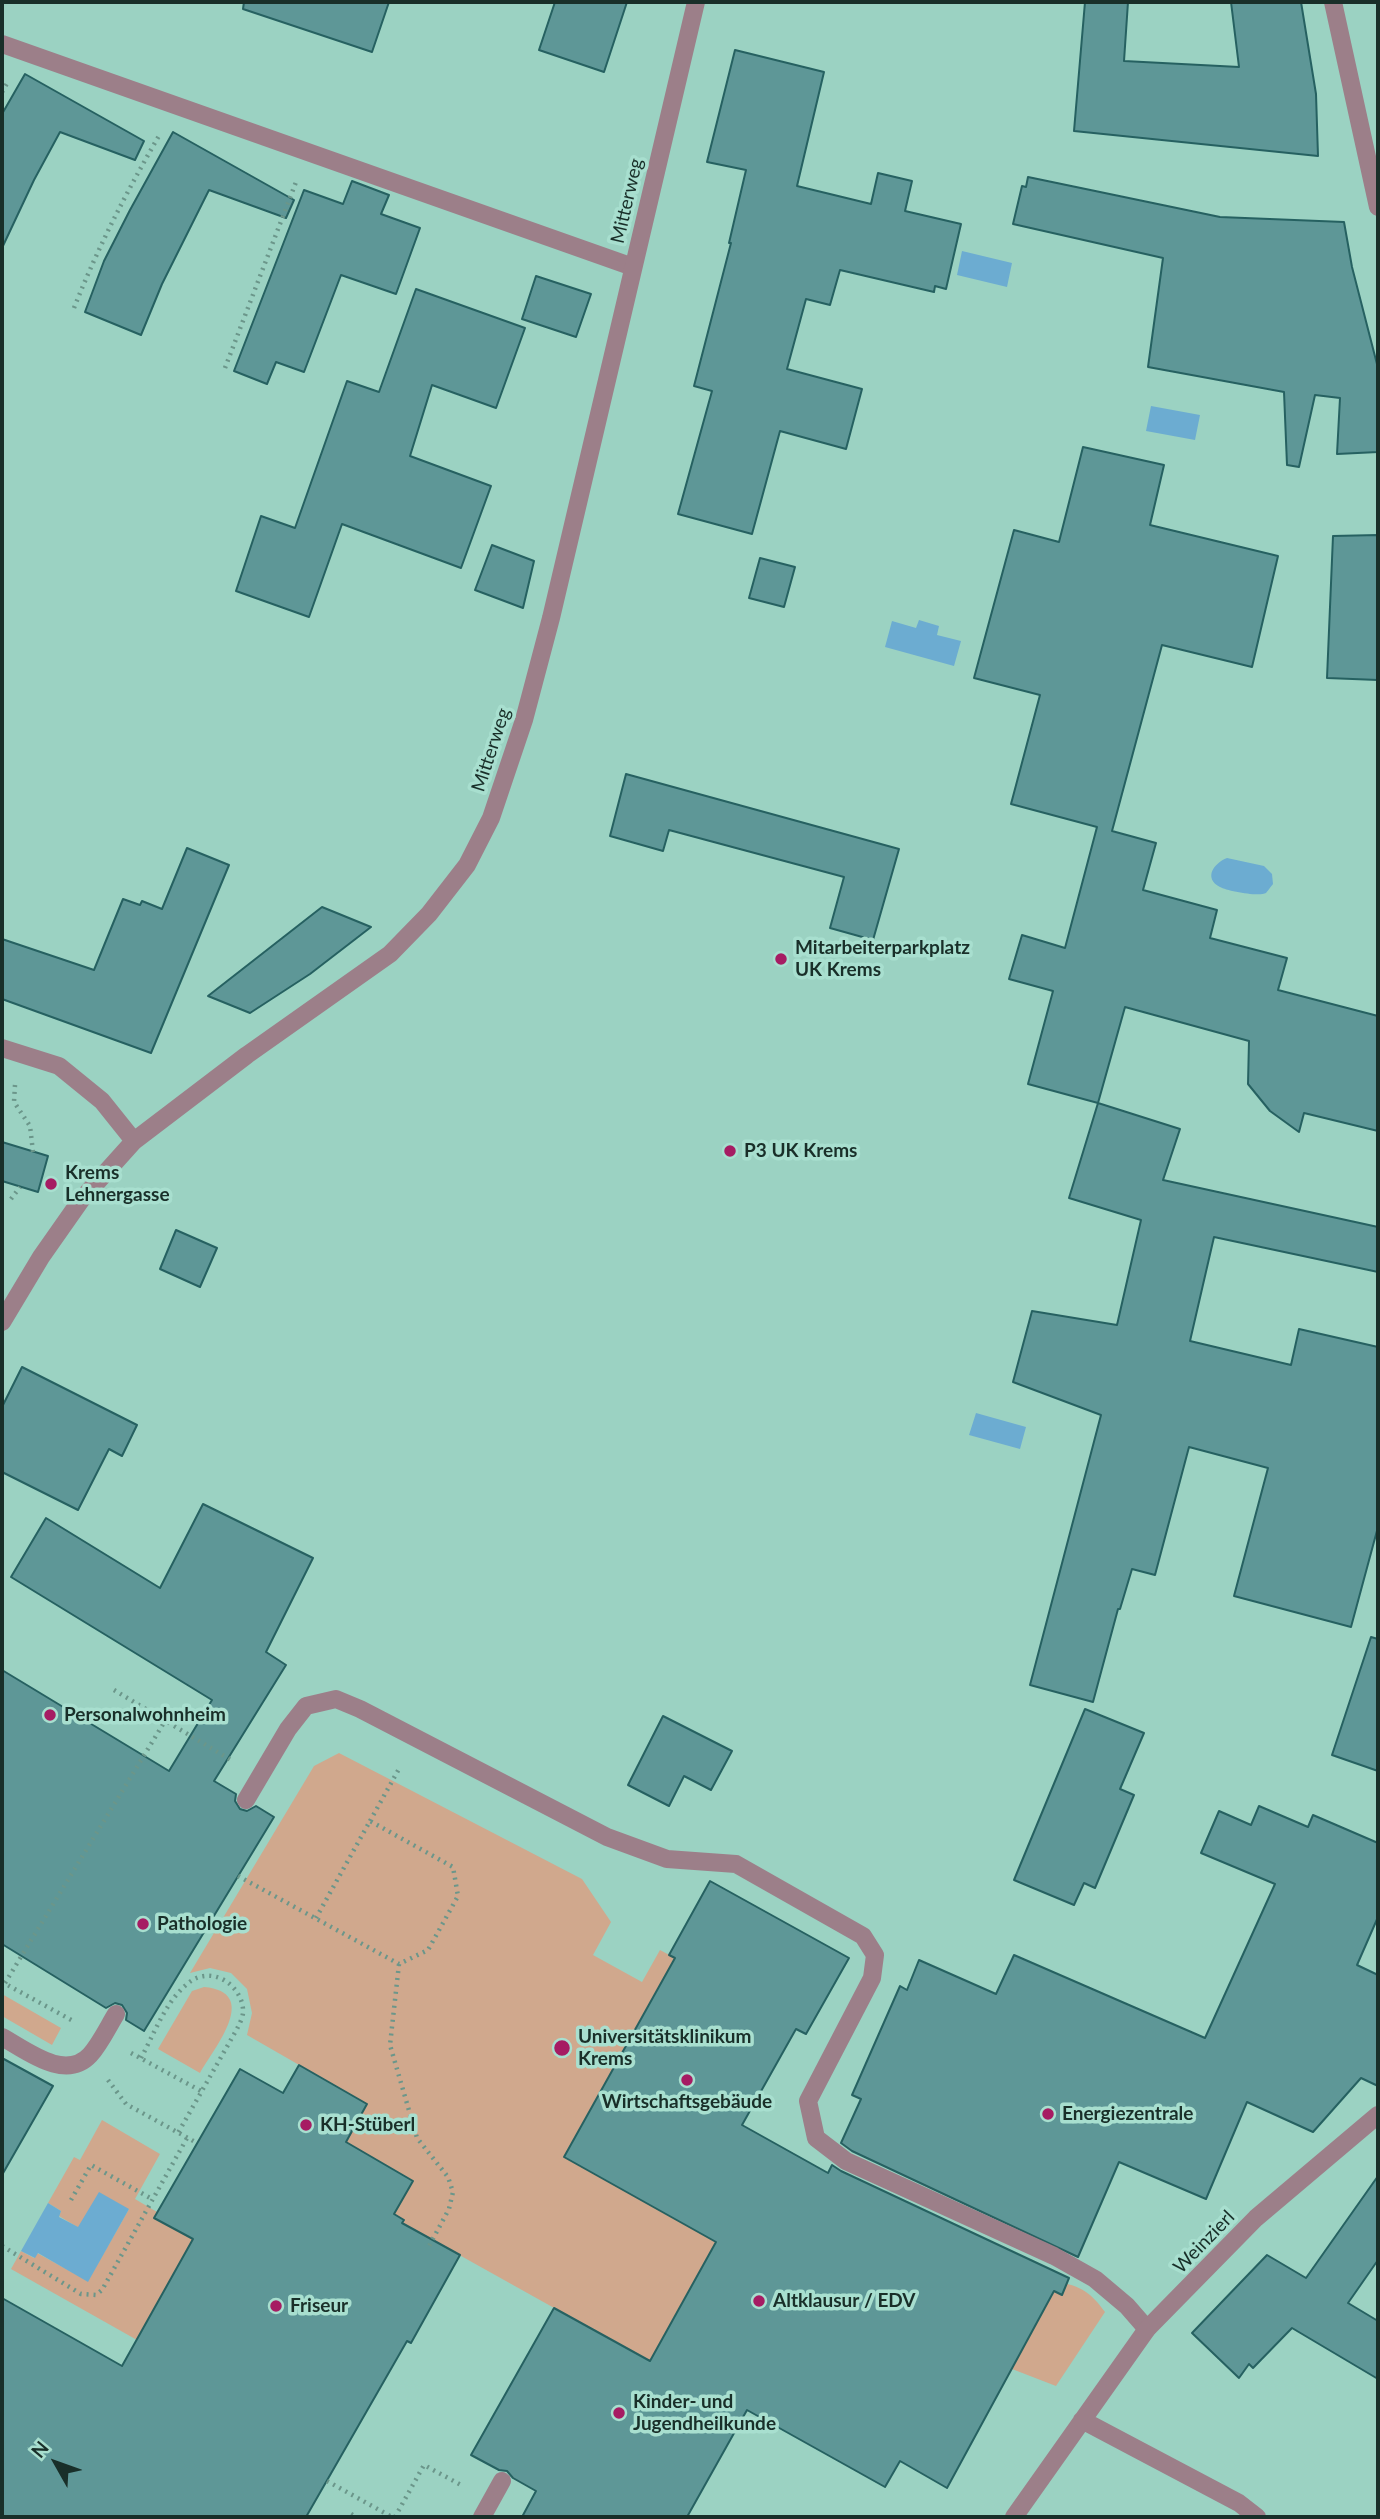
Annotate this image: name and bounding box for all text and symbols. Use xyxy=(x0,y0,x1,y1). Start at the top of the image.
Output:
street label: Mitterweg xyxy=(606,156,648,246)
street label: Mitterweg xyxy=(467,705,515,795)
place label: Mitarbeiterparkplatz UK Krems xyxy=(795,937,970,981)
marker: Mitarbeiterparkplatz UK Krems xyxy=(773,951,789,967)
place label: P3 UK Krems xyxy=(744,1140,857,1162)
marker: P3 UK Krems xyxy=(722,1143,738,1159)
place label: Krems Lehnergasse xyxy=(65,1162,170,1206)
marker: Krems Lehnergasse xyxy=(43,1176,59,1192)
place label: Personalwohnheim xyxy=(64,1704,226,1726)
marker: Personalwohnheim xyxy=(42,1707,58,1723)
place label: Pathologie xyxy=(157,1913,247,1935)
marker: Pathologie xyxy=(135,1916,151,1932)
place label: Universitätsklinikum Krems xyxy=(578,2026,751,2070)
marker: Universitätsklinikum Krems xyxy=(552,2038,572,2058)
marker: Wirtschaftsgebäude xyxy=(679,2072,695,2088)
place label: Wirtschaftsgebäude xyxy=(602,2091,772,2113)
place label: Energiezentrale xyxy=(1062,2103,1193,2125)
marker: Energiezentrale xyxy=(1040,2106,1056,2122)
place label: KH-Stüberl xyxy=(320,2114,415,2136)
marker: KH-Stüberl xyxy=(298,2117,314,2133)
street label: Weinzierl xyxy=(1169,2206,1239,2278)
place label: Altklausur / EDV xyxy=(773,2290,916,2312)
marker: Altklausur / EDV xyxy=(751,2293,767,2309)
place label: Friseur xyxy=(290,2295,348,2317)
marker: Friseur xyxy=(268,2298,284,2314)
place label: Kinder- und Jugendheilkunde xyxy=(633,2391,776,2435)
marker: Kinder- und Jugendheilkunde xyxy=(611,2405,627,2421)
north arrow xyxy=(21,2428,91,2498)
text: N xyxy=(26,2436,53,2462)

